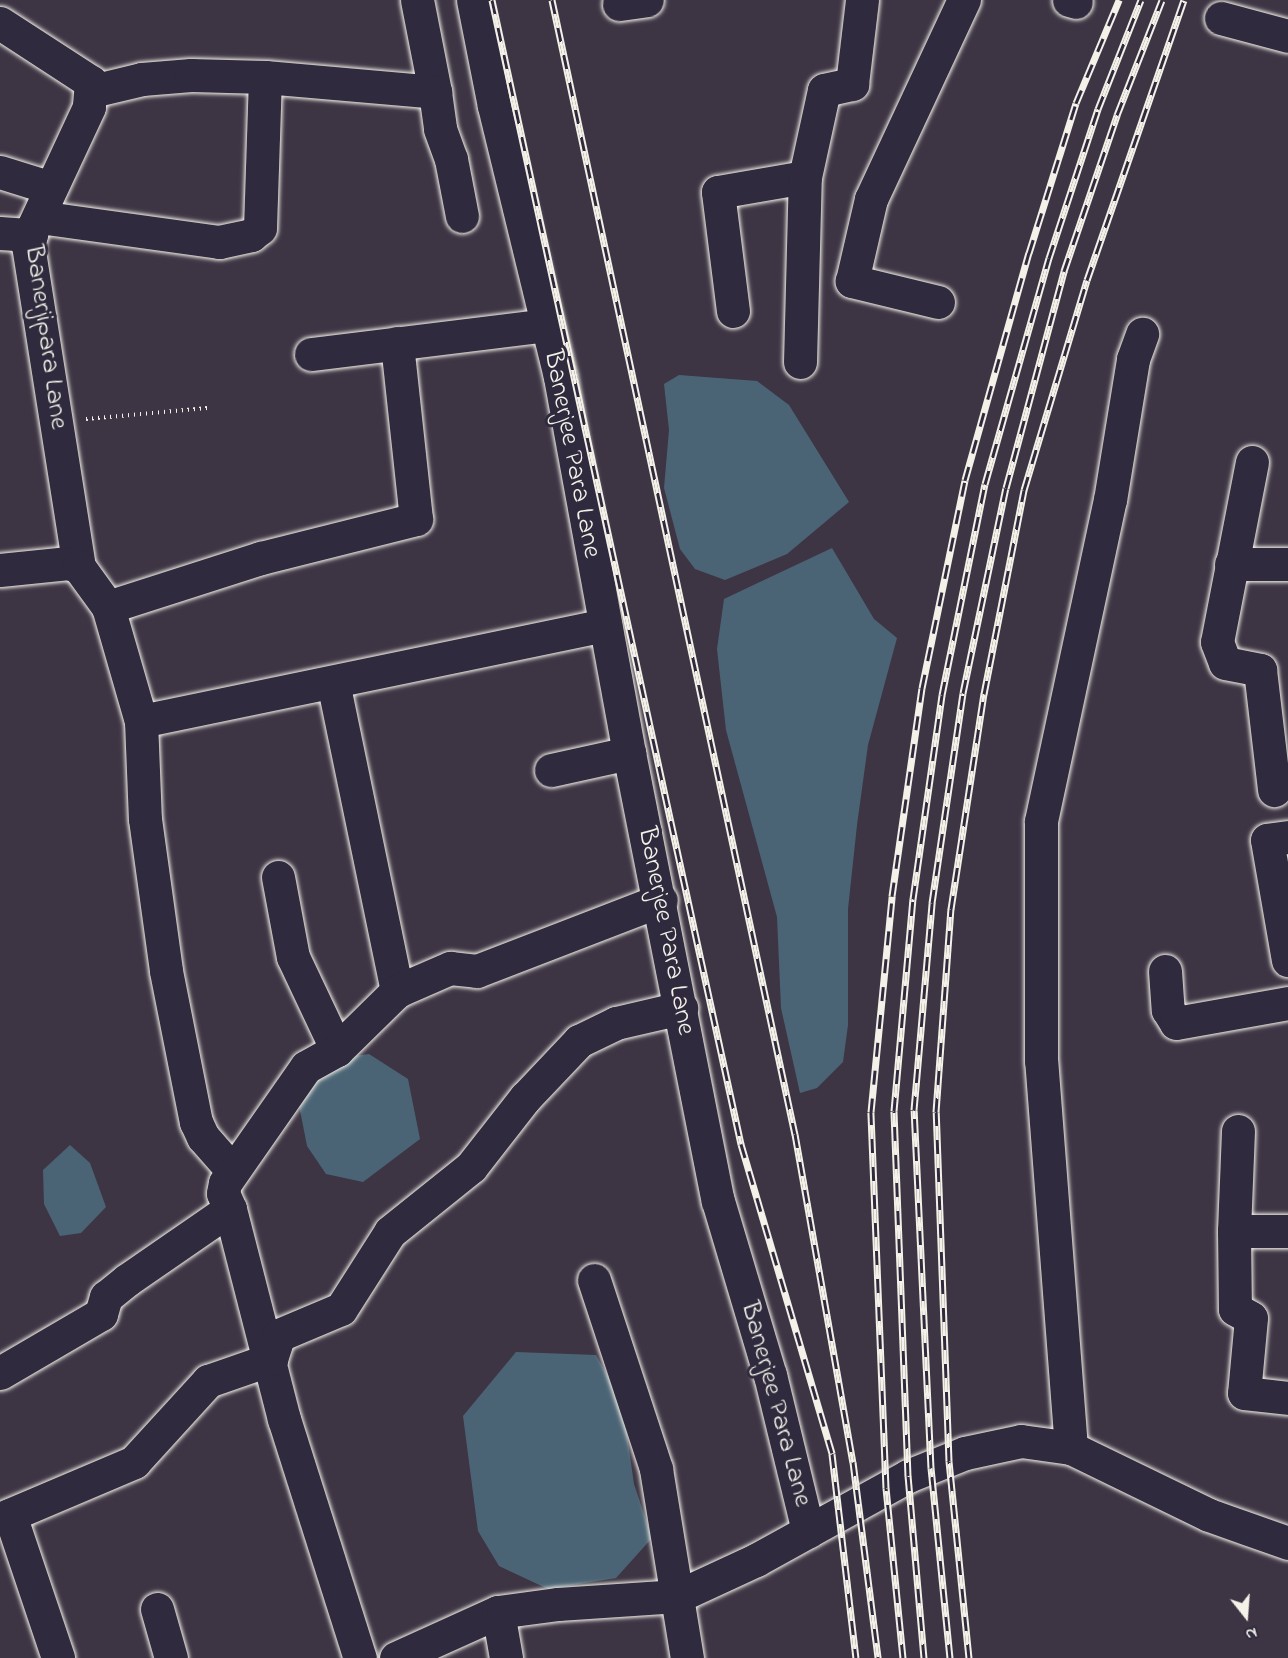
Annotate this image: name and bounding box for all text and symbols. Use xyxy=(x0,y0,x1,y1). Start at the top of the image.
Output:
street label: Banerjipara Lane xyxy=(17,243,75,431)
street label: Banerjee Para Lane xyxy=(536,347,608,561)
street label: Banerjee Para Lane xyxy=(630,824,702,1038)
street label: Banerjee Para Lane xyxy=(733,1298,819,1510)
north arrow xyxy=(1216,1586,1276,1646)
text: N xyxy=(1243,1620,1260,1646)

